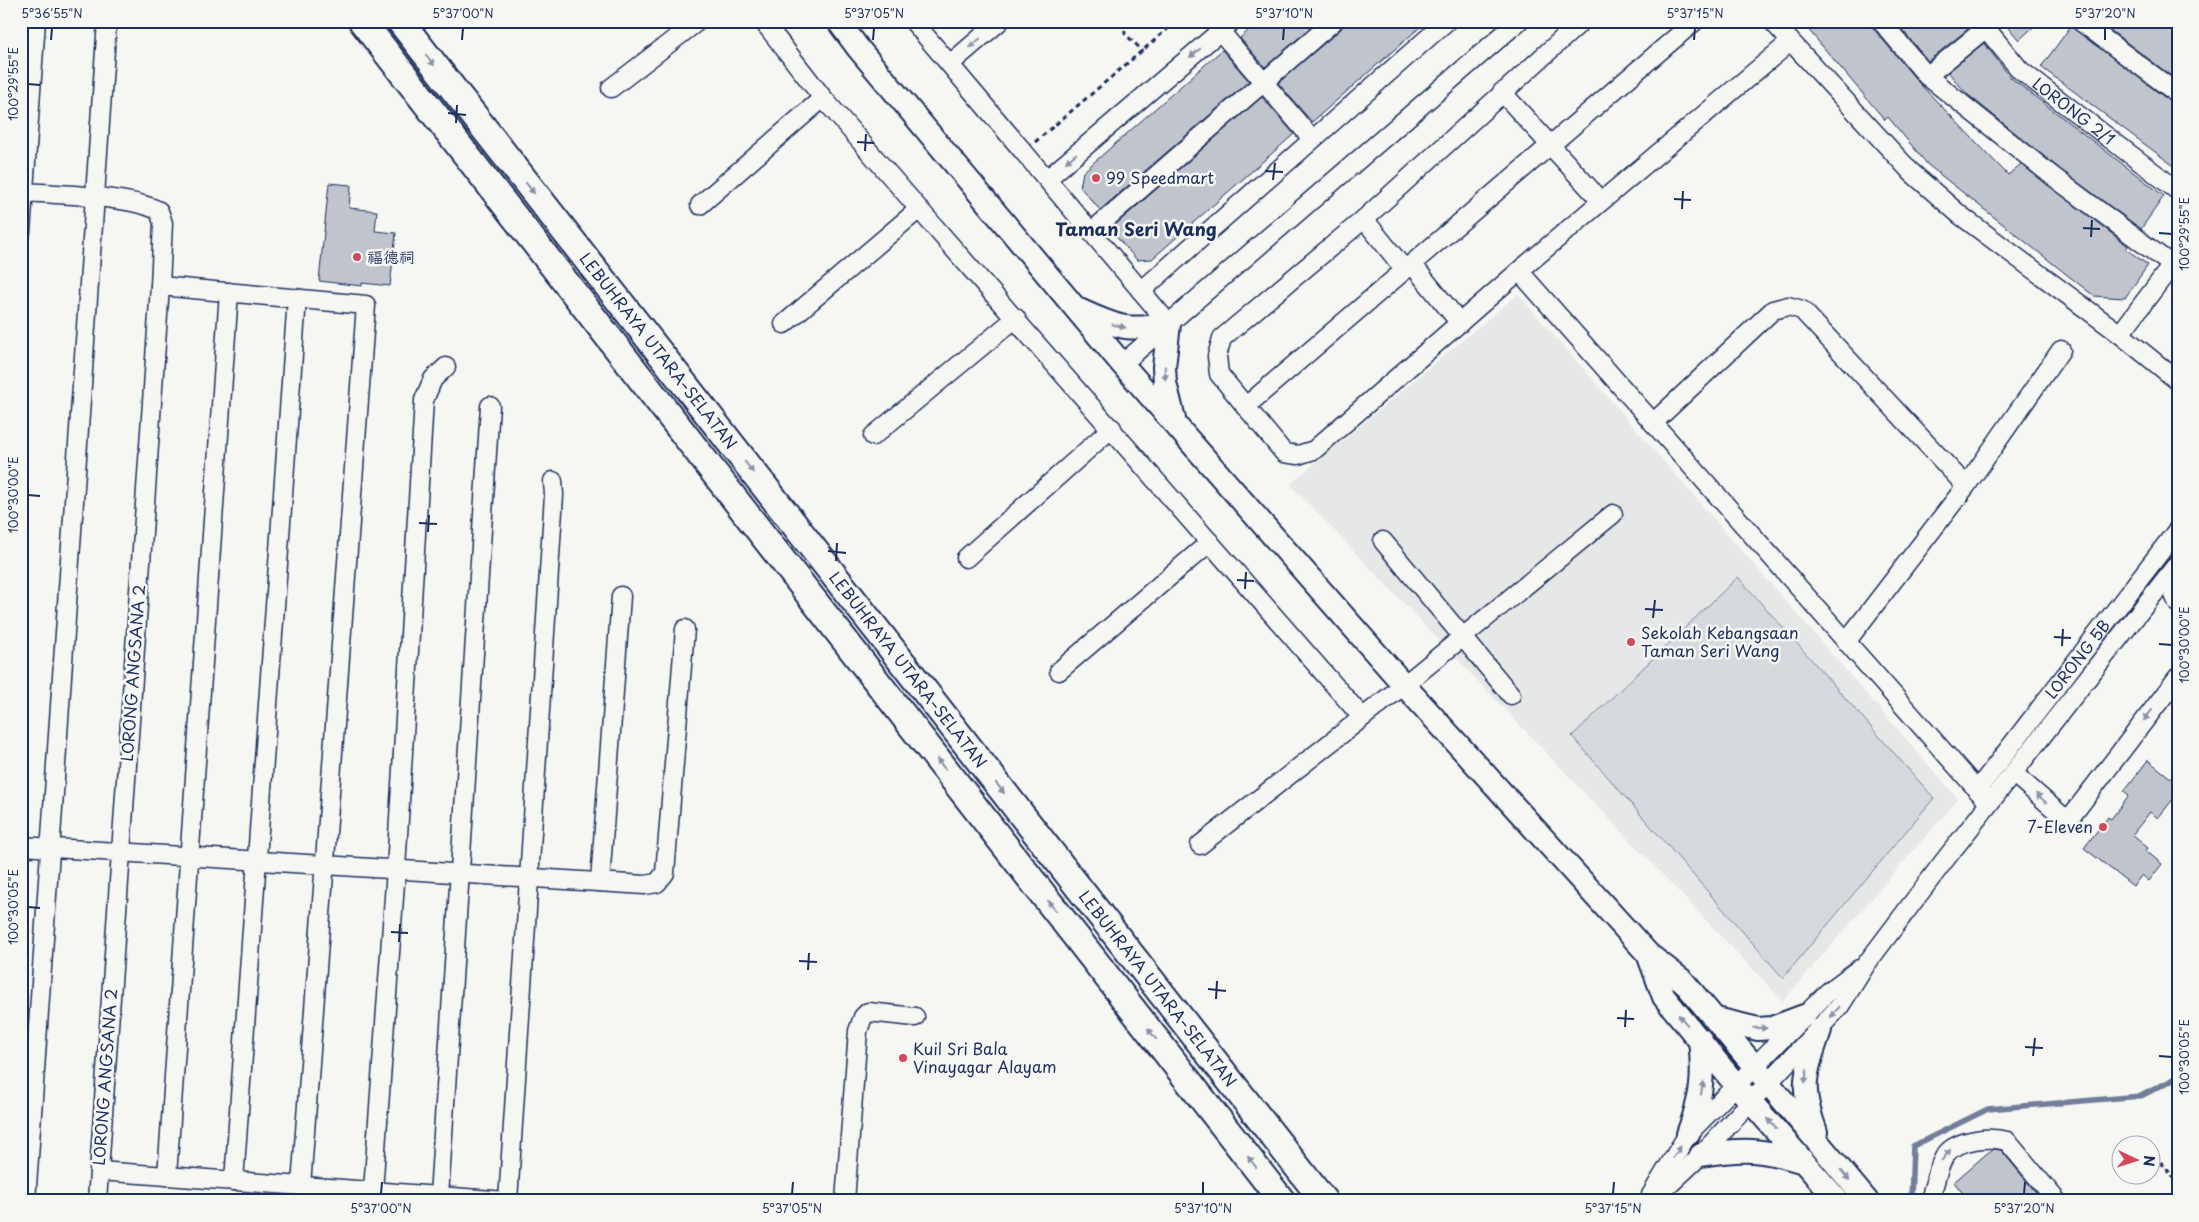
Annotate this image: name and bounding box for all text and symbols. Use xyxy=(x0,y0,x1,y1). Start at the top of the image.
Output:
text: 5°36'55"N xyxy=(21,4,83,22)
text: 5°37'00"N xyxy=(432,4,494,22)
text: 5°37'05"N xyxy=(844,4,904,22)
text: 5°37'10"N xyxy=(1255,4,1313,22)
text: 5°37'15"N xyxy=(1666,4,1724,22)
text: 5°37'20"N xyxy=(2074,4,2136,22)
one-way arrow xyxy=(969,37,981,48)
text: 100°29'55"E xyxy=(4,47,22,121)
one-way arrow xyxy=(1190,47,1202,59)
one-way arrow xyxy=(424,53,435,66)
street label: LORONG 2/1 xyxy=(2028,71,2121,150)
one-way arrow xyxy=(1065,153,1078,164)
place label: 99 Speedmart xyxy=(1106,165,1214,189)
marker: 99 Speedmart xyxy=(1090,172,1102,184)
one-way arrow xyxy=(525,181,535,194)
text: 100°29'55"E xyxy=(2175,197,2193,271)
district label: Taman Seri Wang xyxy=(1055,215,1217,242)
place label: 福德祠 xyxy=(367,244,415,268)
street label: LEBUHRAYA UTARA–SELATAN xyxy=(574,247,744,454)
marker: 福德祠 xyxy=(351,251,363,263)
one-way arrow xyxy=(1111,322,1127,330)
one-way arrow xyxy=(1161,365,1169,381)
text: 100°30'00"E xyxy=(4,456,22,534)
one-way arrow xyxy=(744,460,754,474)
street label: LEBUHRAYA UTARA–SELATAN xyxy=(824,566,993,773)
street label: LORONG ANGSANA 2 xyxy=(114,584,150,762)
text: 100°30'00"E xyxy=(2175,606,2193,684)
street label: LORONG 5B xyxy=(2039,614,2115,703)
place label: Sekolah Kebangsaan Taman Seri Wang xyxy=(1641,620,1799,662)
marker: Sekolah Kebangsaan Taman Seri Wang xyxy=(1625,636,1637,648)
one-way arrow xyxy=(2143,709,2153,722)
one-way arrow xyxy=(936,758,947,771)
one-way arrow xyxy=(995,781,1006,794)
one-way arrow xyxy=(2035,792,2048,803)
place label: 7-Eleven xyxy=(2028,814,2093,838)
marker: 7-Eleven xyxy=(2097,821,2109,833)
text: 100°30'05"E xyxy=(4,869,22,945)
street label: LEBUHRAYA UTARA–SELATAN xyxy=(1074,885,1243,1091)
one-way arrow xyxy=(1047,899,1057,913)
street label: LORONG ANGSANA 2 xyxy=(86,988,122,1166)
one-way arrow xyxy=(1829,1005,1840,1018)
one-way arrow xyxy=(1678,1013,1689,1026)
text: 100°30'05"E xyxy=(2175,1019,2193,1095)
one-way arrow xyxy=(1753,1024,1769,1032)
one-way arrow xyxy=(1147,1027,1157,1041)
place label: Kuil Sri Bala Vinayagar Alayam xyxy=(913,1036,1057,1078)
marker: Kuil Sri Bala Vinayagar Alayam xyxy=(897,1052,909,1064)
one-way arrow xyxy=(1802,1069,1810,1085)
one-way arrow xyxy=(1698,1079,1706,1095)
one-way arrow xyxy=(1766,1118,1777,1131)
north arrow xyxy=(2112,1134,2162,1184)
one-way arrow xyxy=(1672,1145,1681,1159)
one-way arrow xyxy=(1941,1148,1952,1161)
one-way arrow xyxy=(1247,1155,1257,1169)
text: N xyxy=(2139,1155,2160,1167)
one-way arrow xyxy=(1840,1168,1851,1181)
text: 5°37'00"N xyxy=(350,1199,412,1217)
text: 5°37'05"N xyxy=(762,1199,822,1217)
text: 5°37'10"N xyxy=(1174,1199,1232,1217)
text: 5°37'15"N xyxy=(1584,1199,1642,1217)
text: 5°37'20"N xyxy=(1993,1199,2055,1217)

